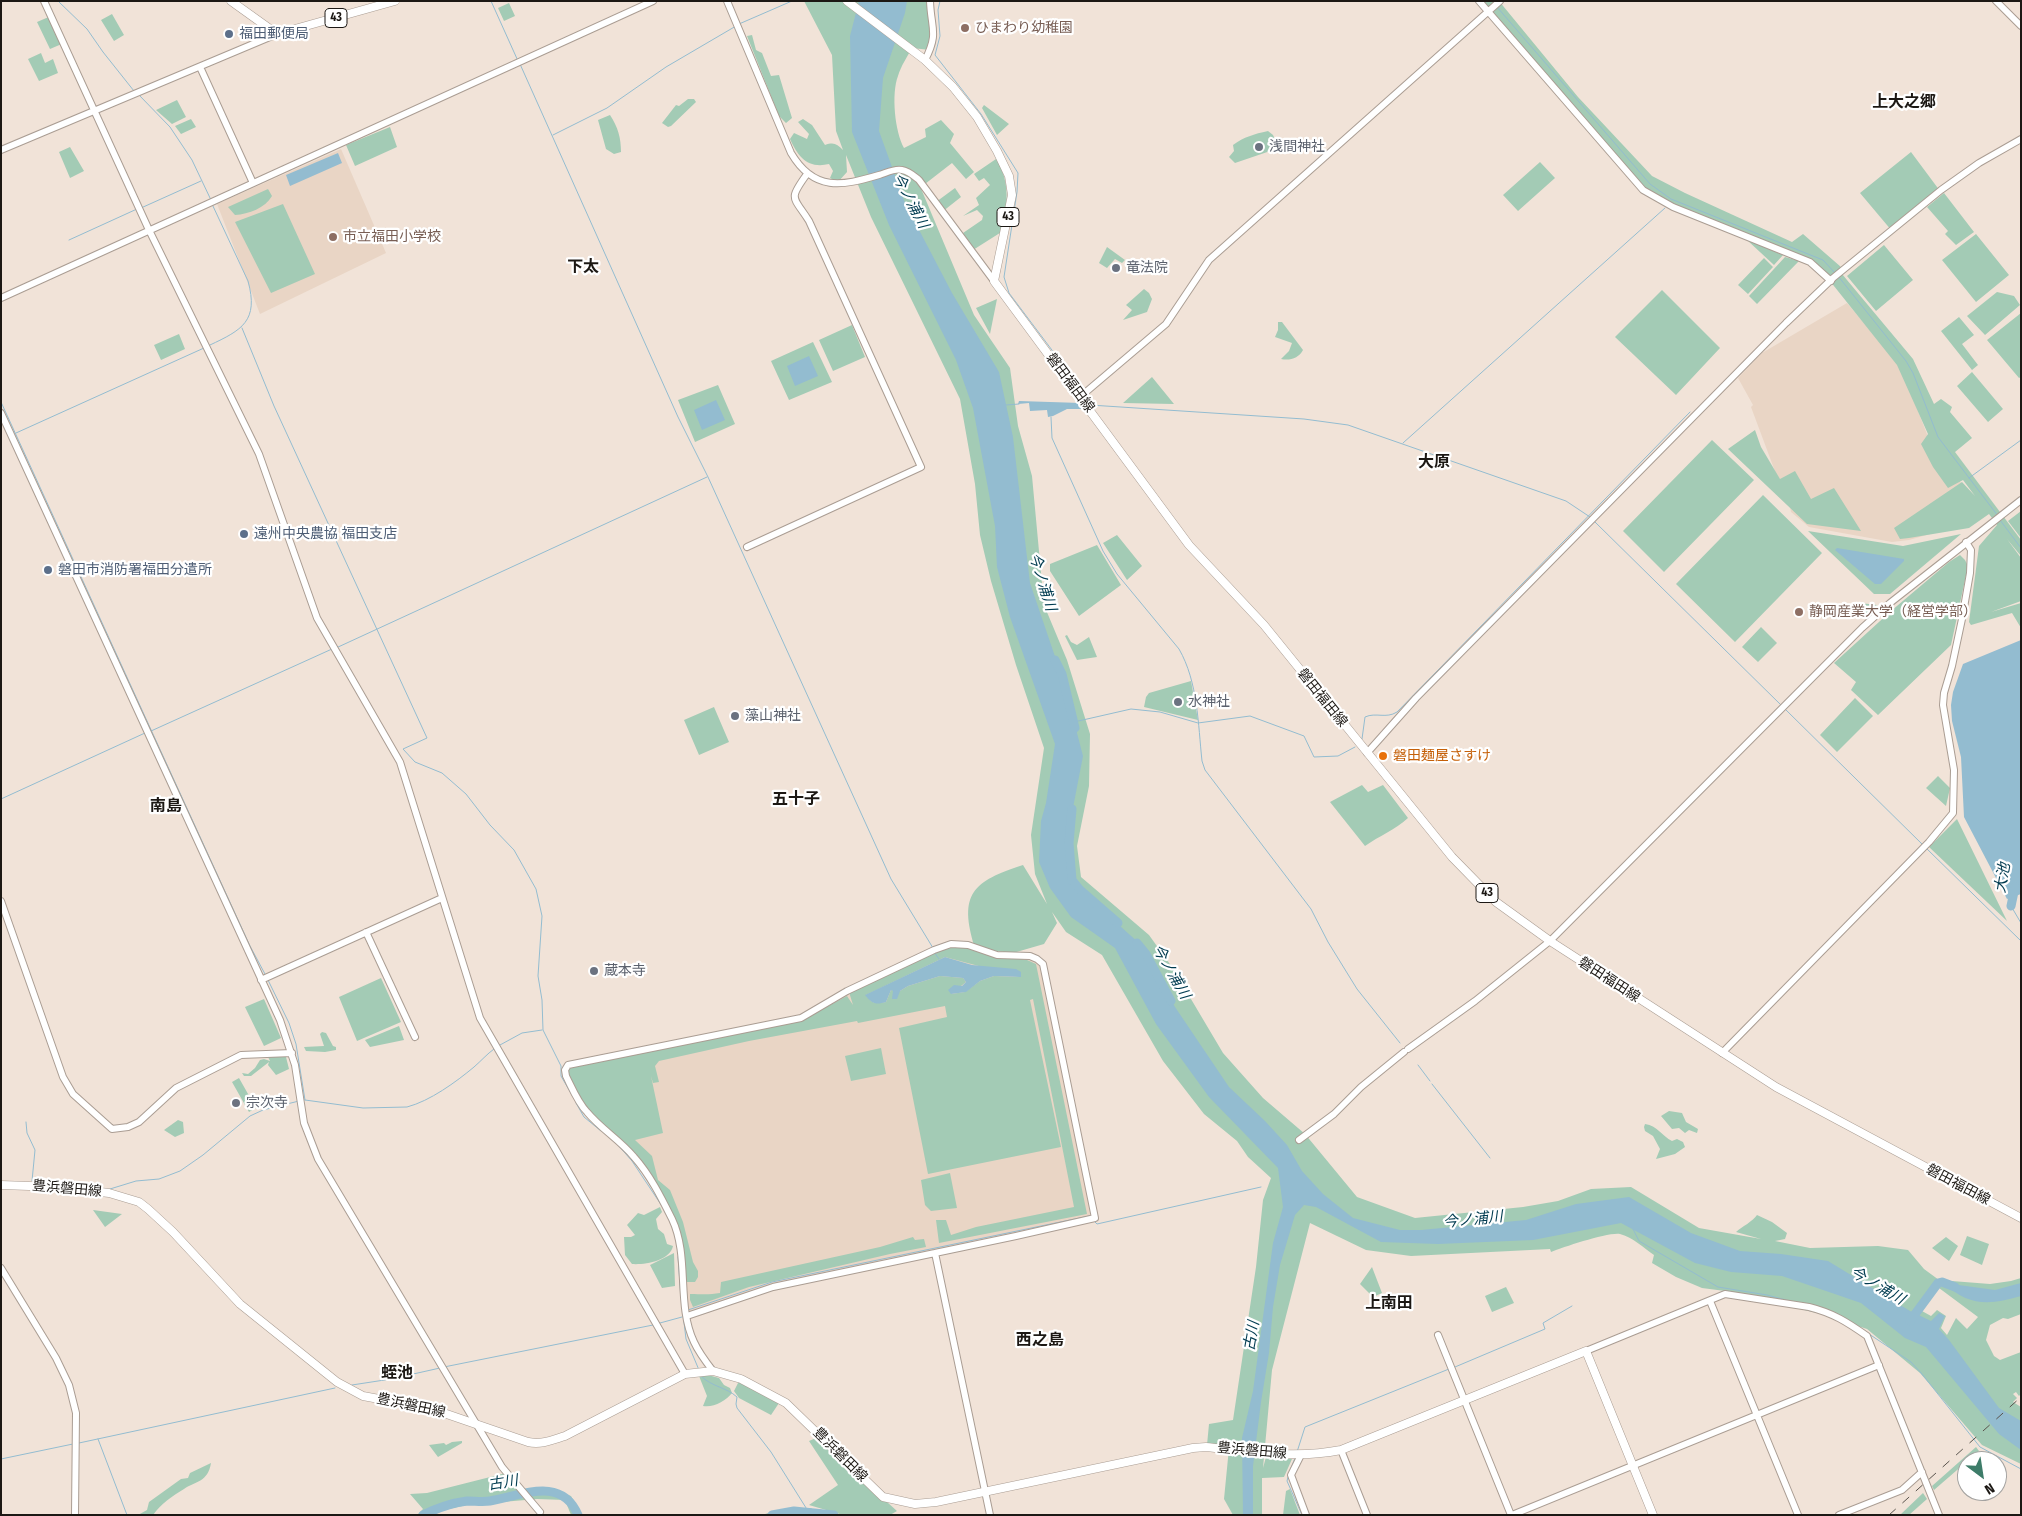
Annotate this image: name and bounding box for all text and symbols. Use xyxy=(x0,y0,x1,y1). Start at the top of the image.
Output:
road number: 43 xyxy=(325,8,347,28)
place label: ひまわり幼稚園 xyxy=(975,20,1073,36)
marker: ひまわり幼稚園 xyxy=(959,22,971,34)
place label: 福田郵便局 xyxy=(239,26,309,42)
marker: 福田郵便局 xyxy=(223,28,235,40)
district label: 上大之郷 xyxy=(1872,93,1936,113)
place label: 浅間神社 xyxy=(1269,139,1325,155)
marker: 浅間神社 xyxy=(1253,141,1265,153)
water label: 今ノ浦川 xyxy=(888,170,932,232)
road number: 43 xyxy=(997,208,1019,226)
place label: 市立福田小学校 xyxy=(343,229,441,245)
marker: 市立福田小学校 xyxy=(327,231,339,243)
district label: 下太 xyxy=(567,258,599,278)
place label: 竜法院 xyxy=(1126,260,1168,276)
marker: 竜法院 xyxy=(1110,262,1122,274)
street label: 磐田福田線 xyxy=(1042,350,1098,416)
district label: 大原 xyxy=(1418,453,1450,473)
place label: 遠州中央農協 福田支店 xyxy=(254,526,397,542)
marker: 遠州中央農協 福田支店 xyxy=(238,528,250,540)
water label: 今ノ浦川 xyxy=(1025,551,1059,613)
place label: 磐田市消防署福田分遣所 xyxy=(58,562,212,578)
marker: 磐田市消防署福田分遣所 xyxy=(42,564,54,576)
place label: 静岡産業大学（経営学部） xyxy=(1809,604,1977,620)
marker: 静岡産業大学（経営学部） xyxy=(1793,606,1805,618)
street label: 磐田福田線 xyxy=(1293,666,1351,730)
place label: 水神社 xyxy=(1188,694,1230,710)
marker: 水神社 xyxy=(1172,696,1184,708)
place label: 藻山神社 xyxy=(745,708,801,724)
marker: 藻山神社 xyxy=(729,710,741,722)
place label: 磐田麺屋さすけ xyxy=(1393,748,1491,764)
marker: 磐田麺屋さすけ xyxy=(1377,750,1389,762)
district label: 五十子 xyxy=(772,790,820,810)
district label: 南島 xyxy=(150,797,182,817)
water label: 大池 xyxy=(1992,862,2014,894)
road number: 43 xyxy=(1476,884,1498,902)
water label: 今ノ浦川 xyxy=(1148,942,1194,1002)
street label: 磐田福田線 xyxy=(1575,954,1643,1006)
place label: 蔵本寺 xyxy=(604,963,646,979)
marker: 蔵本寺 xyxy=(588,965,600,977)
place label: 宗次寺 xyxy=(246,1095,288,1111)
marker: 宗次寺 xyxy=(230,1097,242,1109)
street label: 磐田福田線 xyxy=(1923,1161,1993,1209)
street label: 豊浜磐田線 xyxy=(31,1178,103,1200)
water label: 今ノ浦川 xyxy=(1442,1208,1504,1232)
water label: 今ノ浦川 xyxy=(1847,1263,1907,1309)
district label: 上南田 xyxy=(1365,1294,1413,1314)
water label: 古川 xyxy=(1241,1320,1263,1352)
district label: 西之島 xyxy=(1016,1331,1064,1351)
district label: 蛭池 xyxy=(381,1364,413,1384)
street label: 豊浜磐田線 xyxy=(375,1391,447,1421)
street label: 豊浜磐田線 xyxy=(809,1424,871,1486)
street label: 豊浜磐田線 xyxy=(1216,1440,1288,1462)
north arrow xyxy=(1957,1451,2007,1501)
water label: 古川 xyxy=(487,1472,519,1494)
text: N xyxy=(1982,1479,1997,1498)

